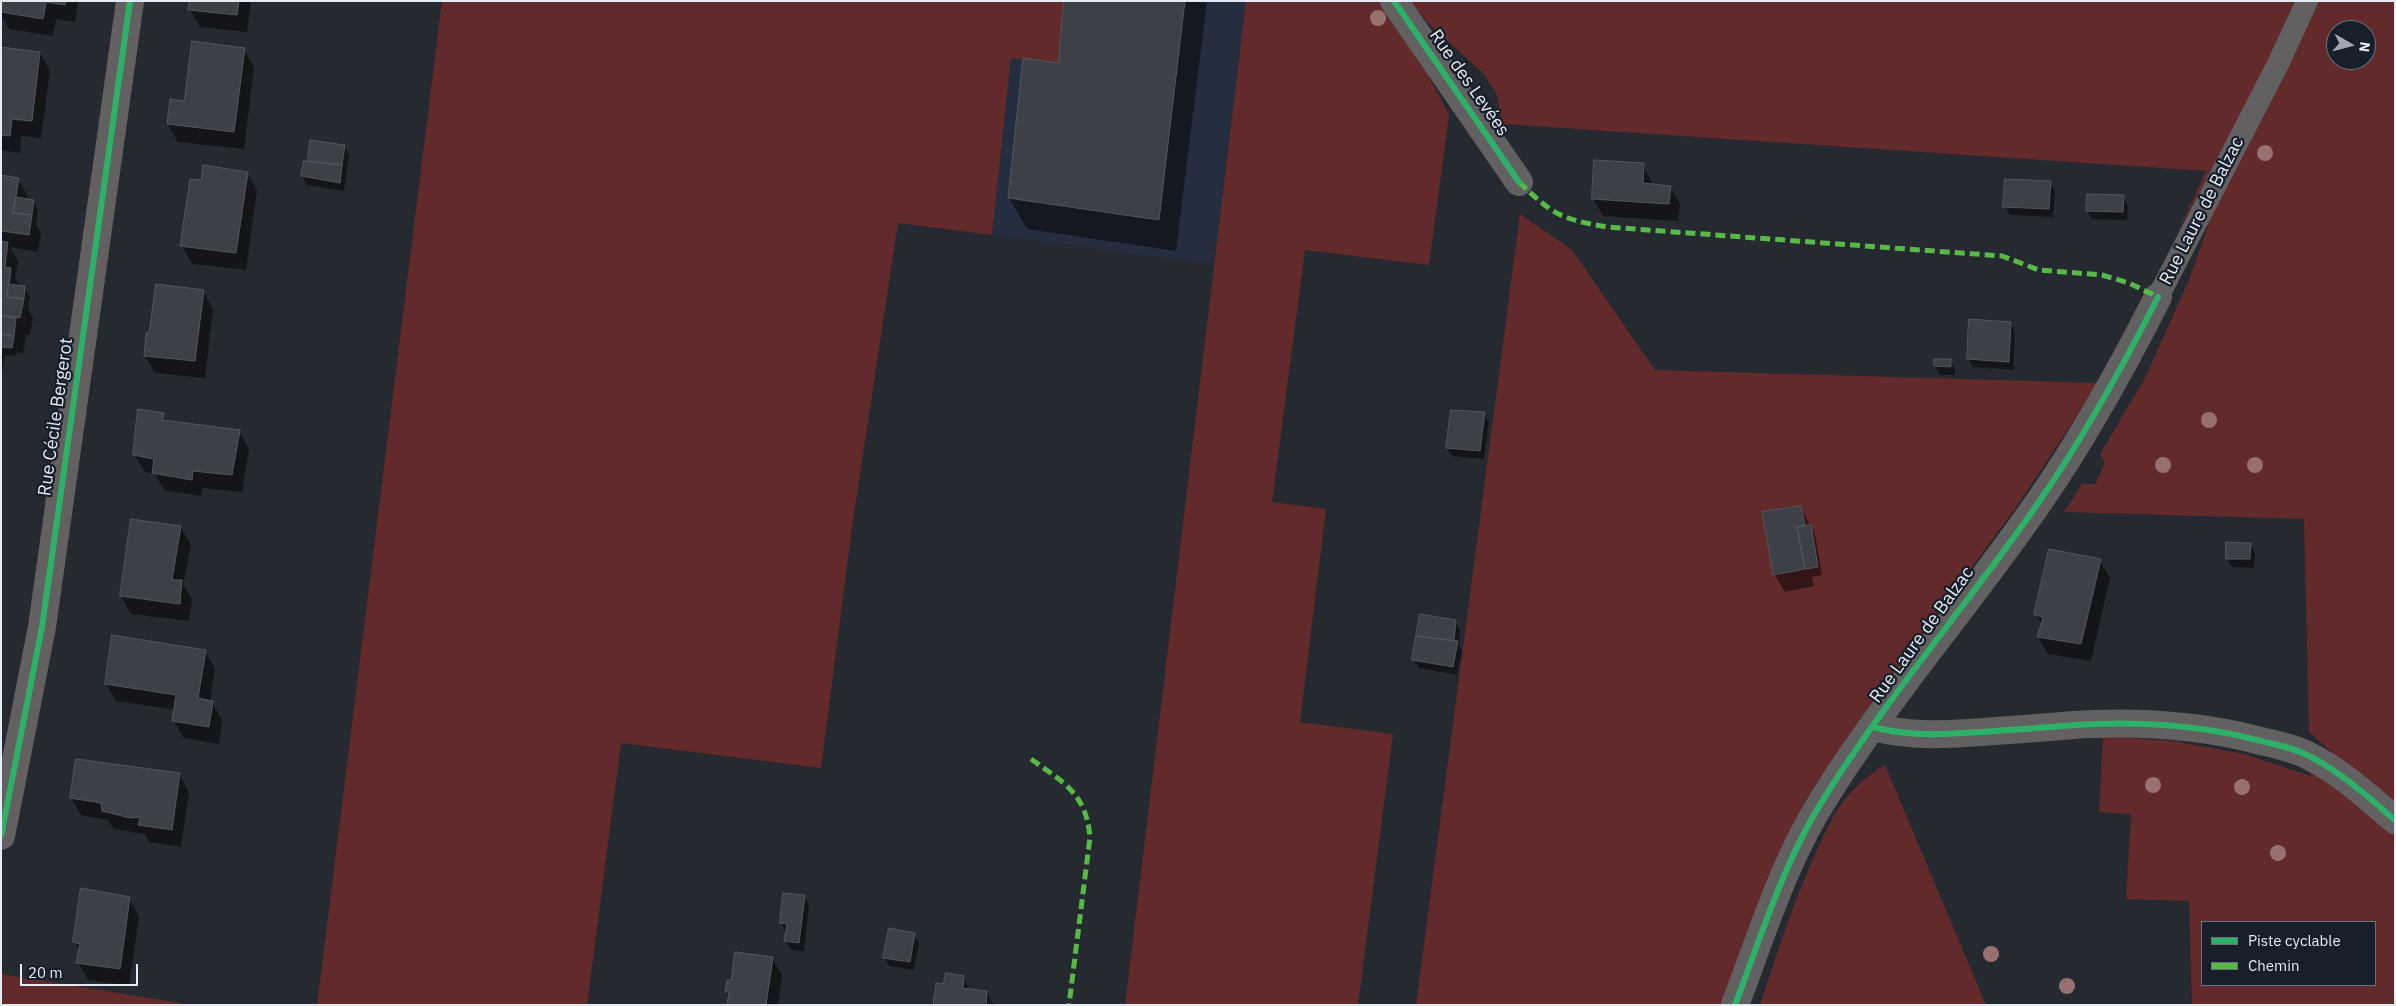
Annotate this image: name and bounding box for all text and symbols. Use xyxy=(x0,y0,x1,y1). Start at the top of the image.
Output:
north arrow xyxy=(2326,20,2376,70)
street label: Rue des Levées xyxy=(1424,26,1514,140)
text: N xyxy=(2355,41,2374,53)
street label: Rue Laure de Balzac xyxy=(2155,133,2249,289)
street label: Rue Cécile Bergerot xyxy=(34,337,78,497)
street label: Rue Laure de Balzac xyxy=(1865,563,1979,707)
legend xyxy=(2201,921,2376,986)
text: Piste cyclable xyxy=(2248,931,2341,950)
scale bar xyxy=(22,954,140,986)
text: Chemin xyxy=(2248,956,2299,975)
text: 20 m xyxy=(28,963,63,982)

